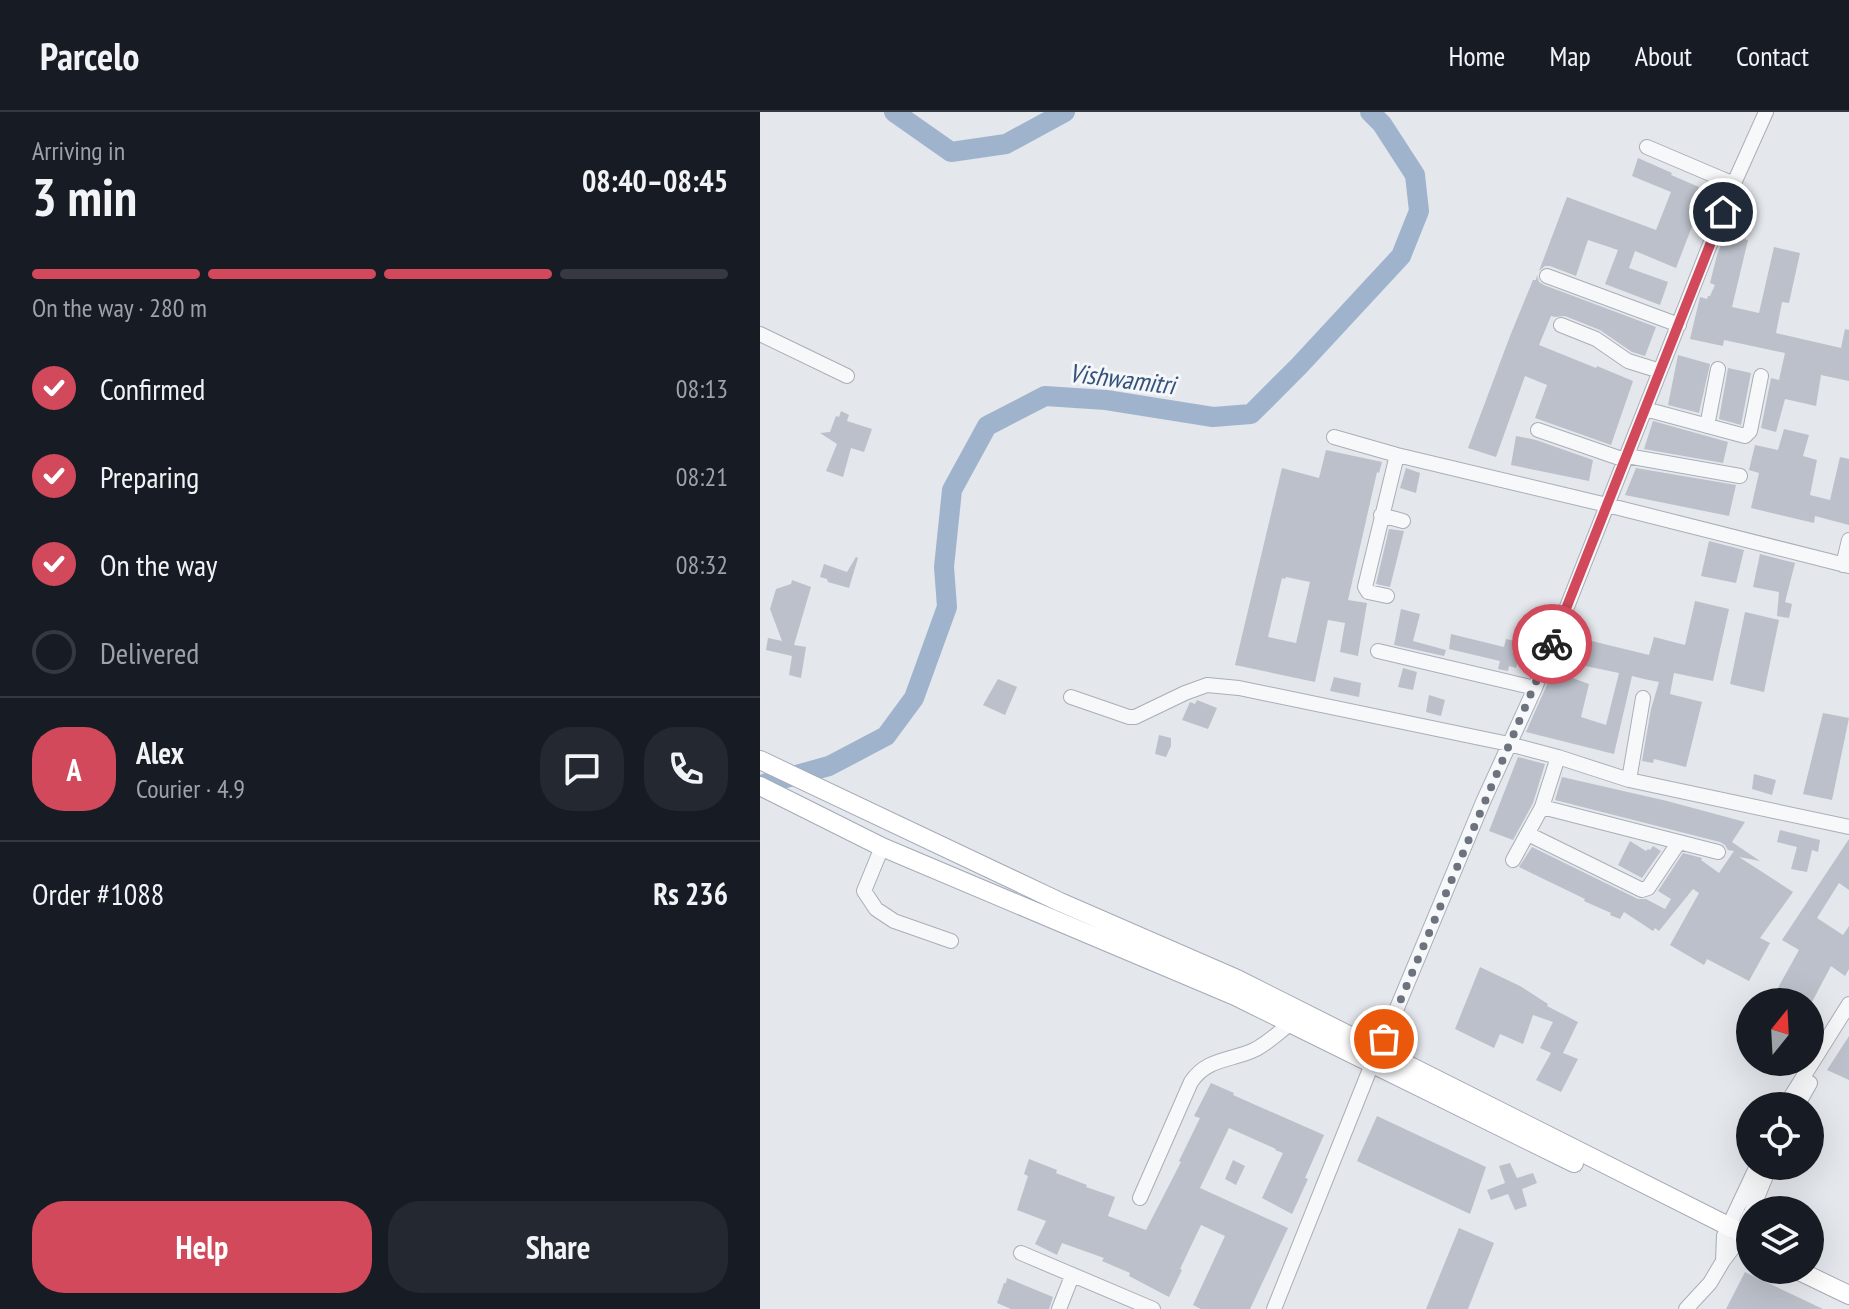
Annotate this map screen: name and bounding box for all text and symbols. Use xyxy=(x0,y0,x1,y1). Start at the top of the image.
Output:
text: Parcelo xyxy=(40,31,139,80)
text: Home xyxy=(1449,37,1505,74)
text: Map xyxy=(1549,37,1591,74)
text: About xyxy=(1635,37,1692,74)
text: Contact xyxy=(1736,37,1809,74)
text: Arriving in xyxy=(32,134,125,167)
text: 08:40–08:45 xyxy=(582,161,728,200)
text: 3 min xyxy=(32,163,137,230)
pin xyxy=(1689,178,1757,246)
icon: home xyxy=(1701,190,1745,234)
text: On the way · 280 m xyxy=(32,291,207,324)
water label: Vishwamitri xyxy=(1067,356,1180,402)
icon: check xyxy=(32,366,76,410)
text: Confirmed xyxy=(100,369,205,408)
text: 08:13 xyxy=(676,372,728,405)
icon: check xyxy=(32,454,76,498)
text: Preparing xyxy=(100,457,199,496)
text: 08:21 xyxy=(676,460,728,493)
icon: check xyxy=(32,542,76,586)
text: On the way xyxy=(100,545,217,584)
text: 08:32 xyxy=(676,548,728,581)
courier xyxy=(1512,604,1592,684)
icon: bike xyxy=(1530,622,1574,666)
text: Delivered xyxy=(100,633,199,672)
button: chat xyxy=(540,727,624,811)
button: phone xyxy=(644,727,728,811)
text: Alex xyxy=(136,733,184,772)
text: A xyxy=(66,750,82,789)
text: Courier · 4.9 xyxy=(136,772,245,805)
text: Order #1088 xyxy=(32,874,164,913)
text: Rs 236 xyxy=(653,874,728,913)
north arrow xyxy=(1736,988,1824,1076)
map controls xyxy=(1736,988,1824,1284)
pin xyxy=(1350,1005,1418,1073)
icon: bag xyxy=(1362,1017,1406,1061)
button: locate xyxy=(1736,1092,1824,1180)
button: layers xyxy=(1736,1196,1824,1284)
button: Help xyxy=(32,1201,372,1293)
button: Share xyxy=(388,1201,728,1293)

